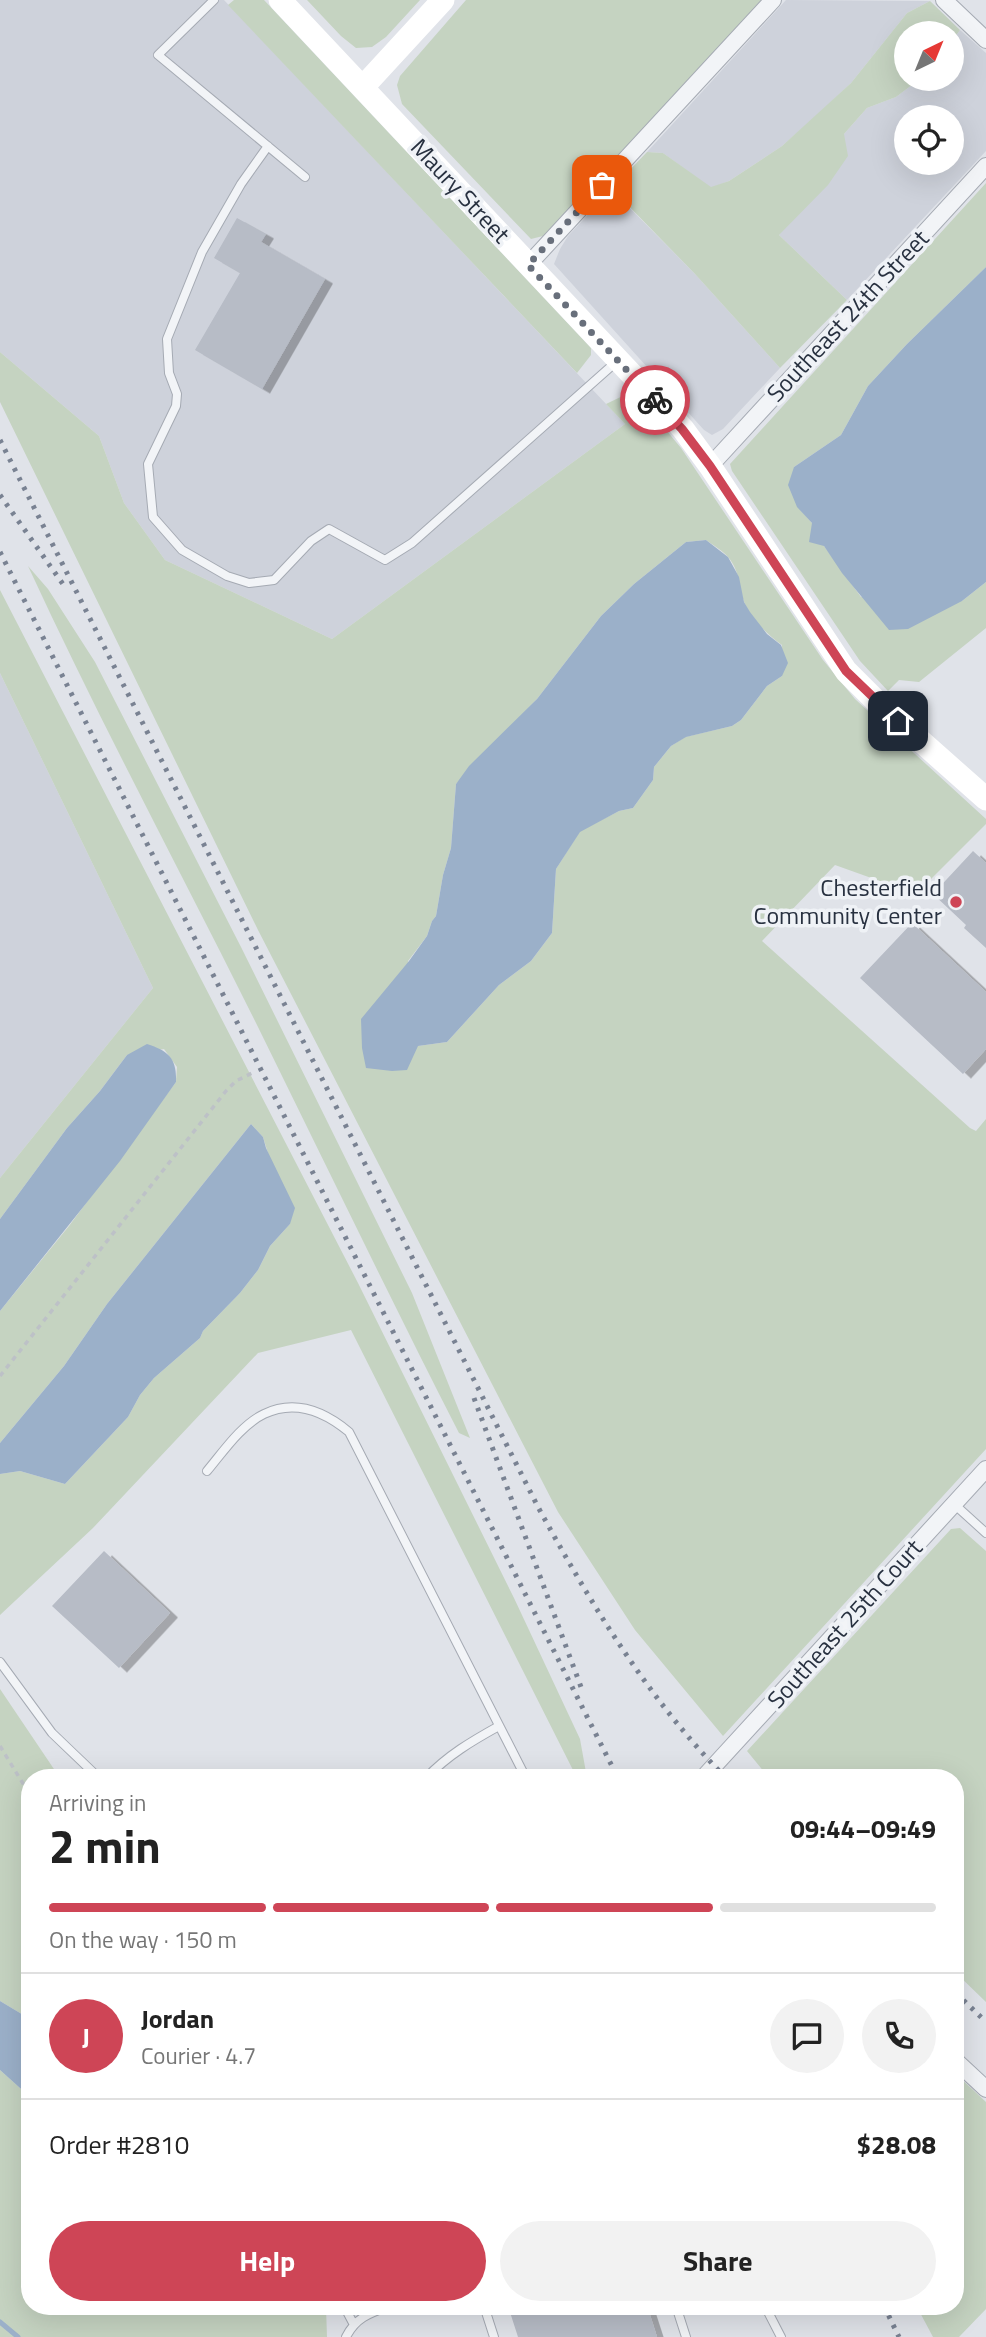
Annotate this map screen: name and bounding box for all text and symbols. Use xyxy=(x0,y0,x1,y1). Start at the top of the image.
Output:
north arrow xyxy=(894,21,964,91)
map controls xyxy=(894,21,964,175)
button: locate xyxy=(894,105,964,175)
street label: Maury Street xyxy=(403,130,519,251)
pin xyxy=(572,155,632,215)
icon: bag xyxy=(583,166,621,204)
street label: Southeast 24th Street xyxy=(758,221,937,410)
courier xyxy=(620,365,690,435)
icon: bike xyxy=(636,381,674,419)
pin xyxy=(868,691,928,751)
icon: home xyxy=(879,702,917,740)
place label: Chesterfield Community Center xyxy=(754,869,942,933)
marker: Chesterfield Community Center xyxy=(948,894,964,910)
street label: Southeast 25th Court xyxy=(758,1530,931,1716)
text: Arriving in xyxy=(49,1785,146,1820)
text: 09:44–09:49 xyxy=(790,1809,936,1848)
text: 2 min xyxy=(49,1811,161,1881)
text: On the way · 150 m xyxy=(49,1922,237,1957)
text: Jordan xyxy=(141,1999,214,2038)
button: chat xyxy=(770,1999,844,2073)
button: phone xyxy=(862,1999,936,2073)
text: J xyxy=(82,2017,90,2056)
text: Courier · 4.7 xyxy=(141,2038,256,2073)
text: Order #2810 xyxy=(49,2125,189,2164)
text: $28.08 xyxy=(857,2125,936,2164)
button: Help xyxy=(49,2221,486,2301)
button: Share xyxy=(500,2221,936,2301)

